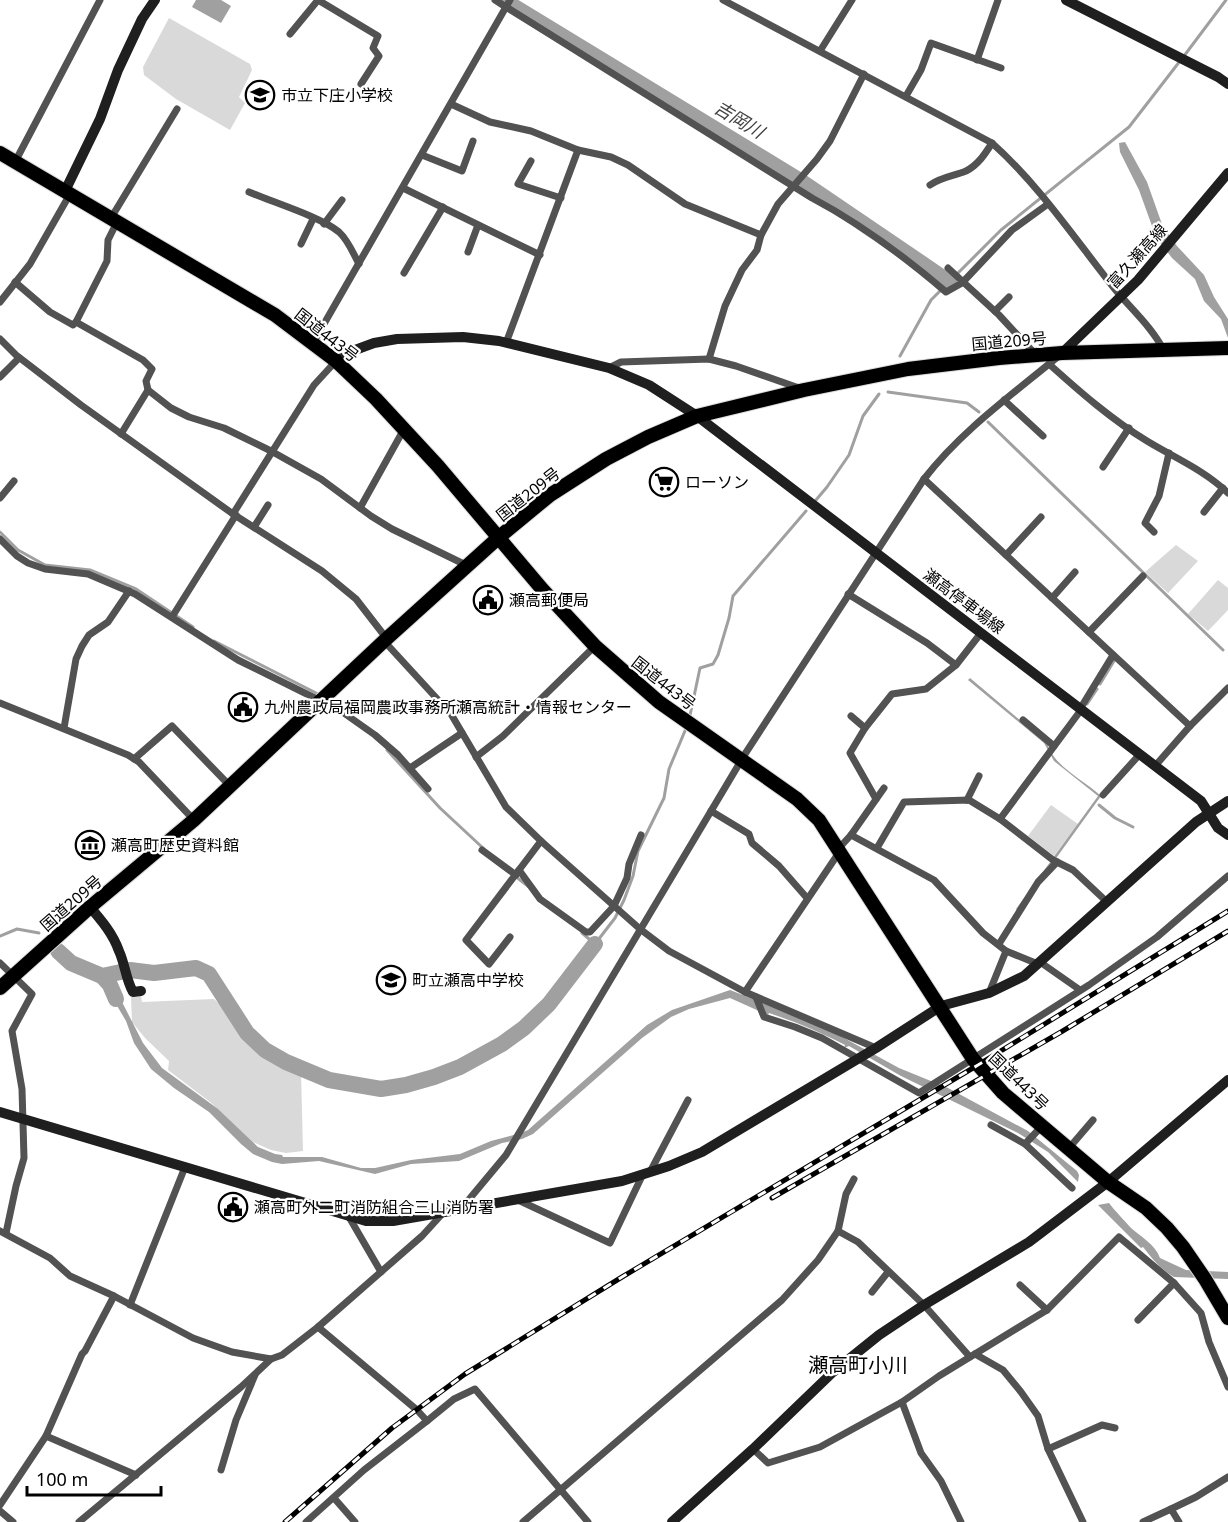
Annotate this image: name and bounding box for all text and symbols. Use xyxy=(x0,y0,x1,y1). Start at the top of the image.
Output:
school or university icon: 市立下庄小学校 xyxy=(244,79,276,111)
place label: 市立下庄小学校 xyxy=(281,84,393,106)
water label: 吉岡川 xyxy=(710,95,771,144)
street label: 富久瀬高線 xyxy=(1102,219,1172,293)
street label: 国道443号 xyxy=(290,303,364,367)
street label: 国道209号 xyxy=(970,327,1048,355)
street label: 国道209号 xyxy=(491,462,565,526)
supermarket icon: ローソン xyxy=(648,466,680,498)
place label: ローソン xyxy=(685,471,749,493)
street label: 瀬高停車場線 xyxy=(919,563,1009,639)
public building icon: 瀬高郵便局 xyxy=(472,584,504,616)
place label: 瀬高郵便局 xyxy=(509,589,589,611)
street label: 国道443号 xyxy=(627,651,701,715)
public building icon: 九州農政局福岡農政事務所瀬高統計・情報センター xyxy=(227,691,259,723)
place label: 九州農政局福岡農政事務所瀬高統計・情報センター xyxy=(264,696,632,718)
museum icon: 瀬高町歴史資料館 xyxy=(74,829,106,861)
place label: 瀬高町歴史資料館 xyxy=(111,834,239,856)
street label: 国道209号 xyxy=(35,870,107,936)
school or university icon: 町立瀬高中学校 xyxy=(375,964,407,996)
place label: 町立瀬高中学校 xyxy=(412,969,524,991)
street label: 国道443号 xyxy=(984,1047,1054,1115)
public building icon: 瀬高町外二町消防組合三山消防署 xyxy=(217,1191,249,1223)
place label: 瀬高町外二町消防組合三山消防署 xyxy=(254,1196,494,1218)
district label: 瀬高町小川 xyxy=(808,1351,908,1378)
scale bar xyxy=(27,1459,160,1497)
text: 100 m xyxy=(36,1467,88,1491)

